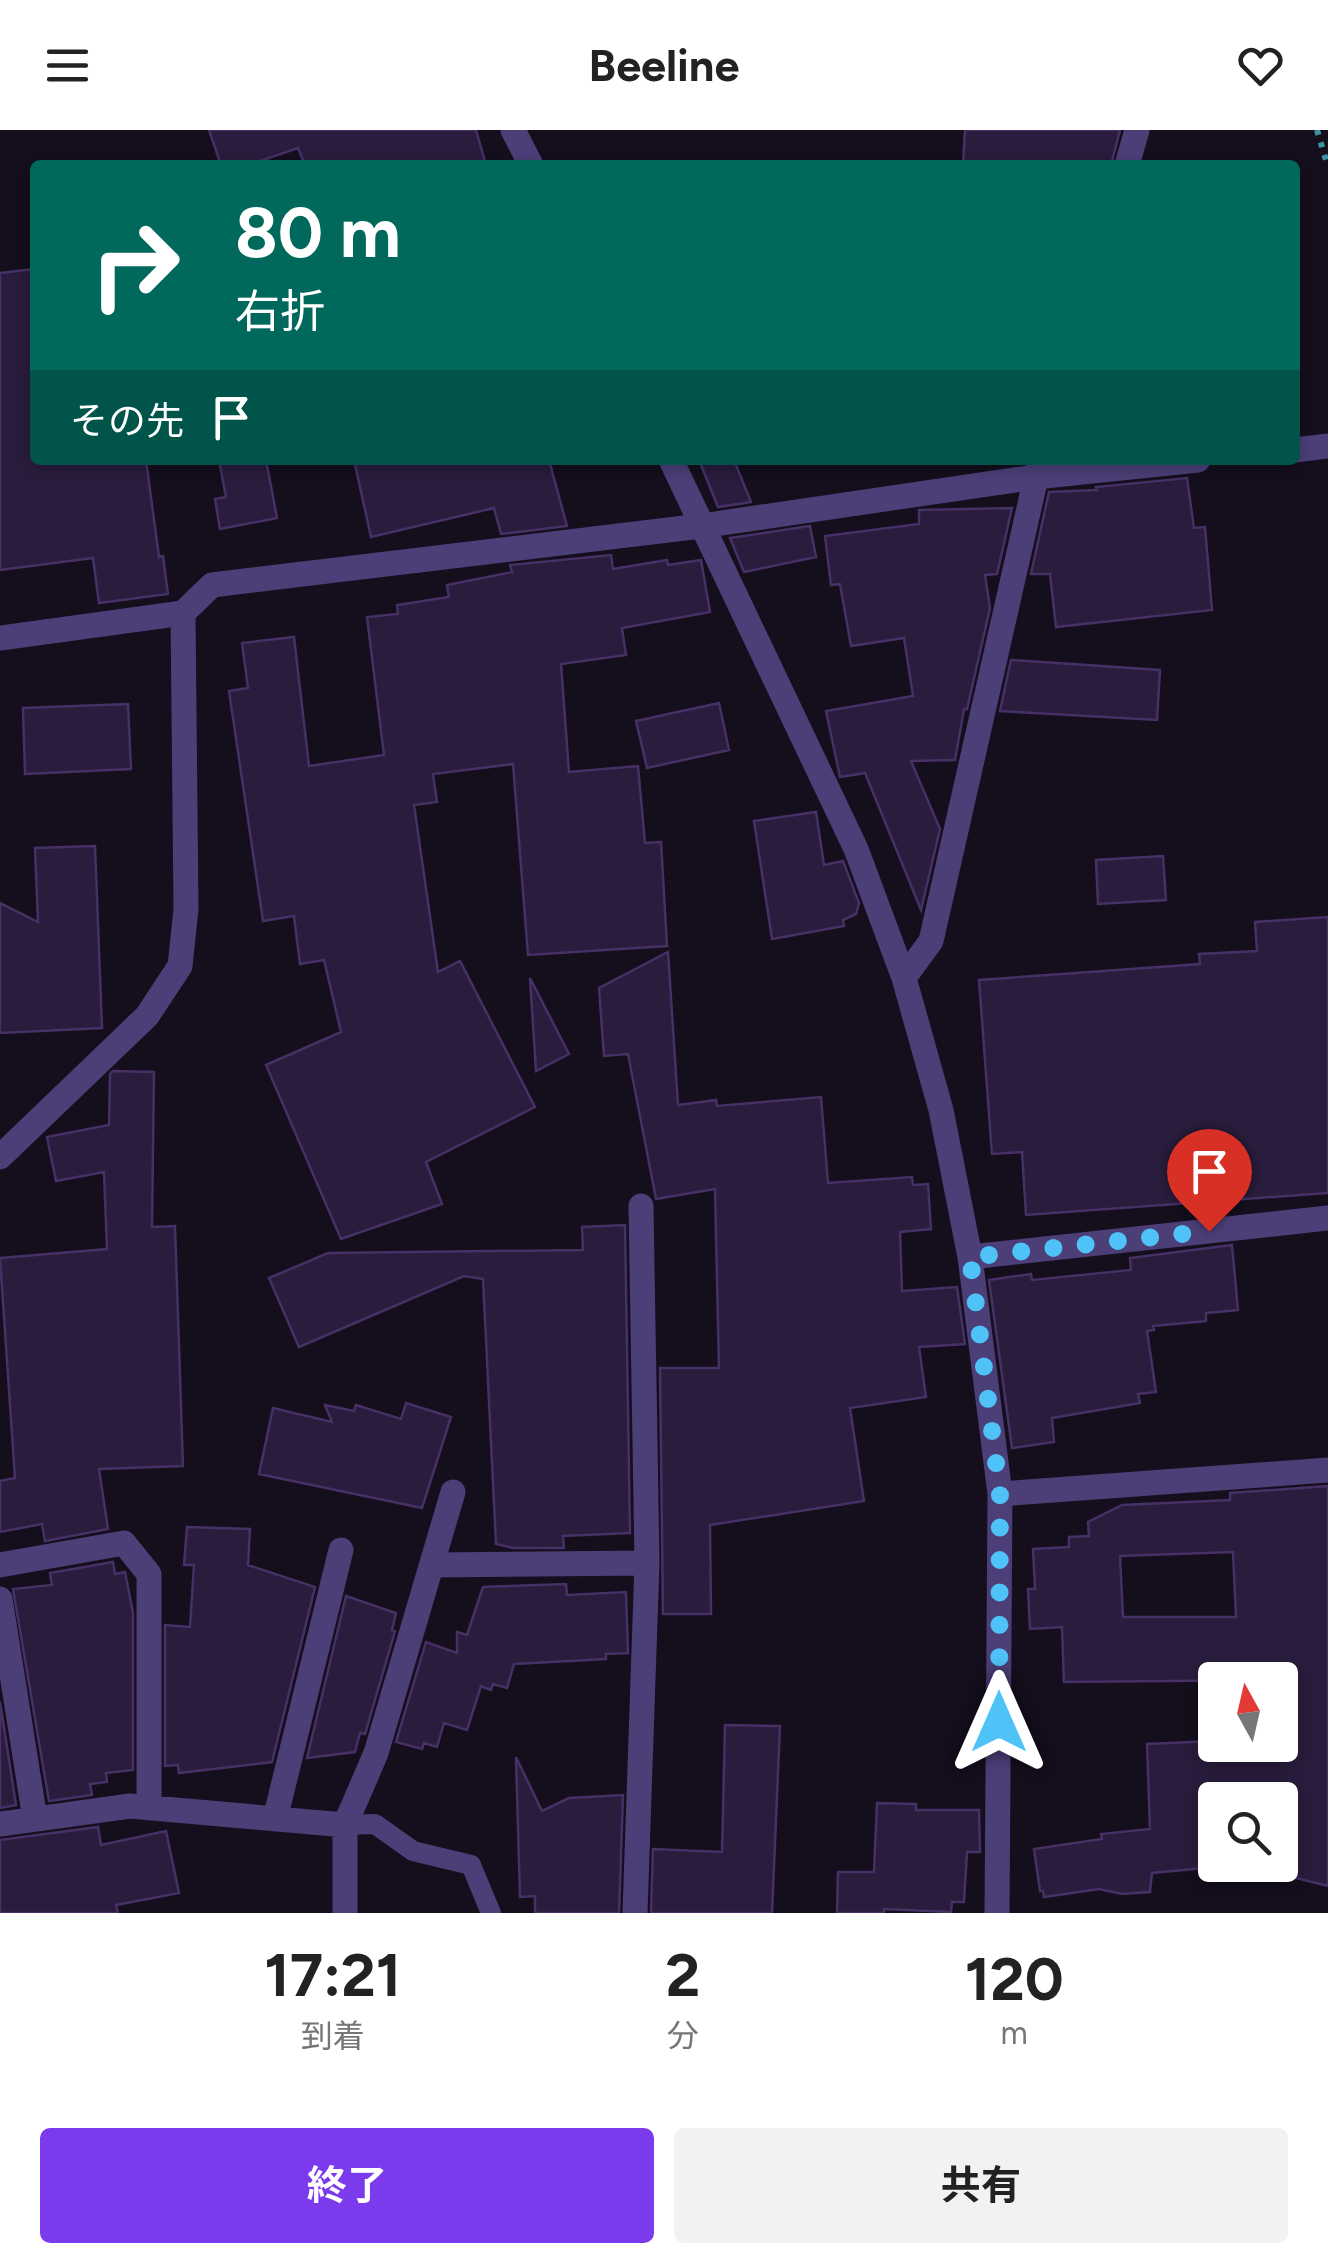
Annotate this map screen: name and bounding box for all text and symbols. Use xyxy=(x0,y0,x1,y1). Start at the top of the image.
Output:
icon: menu xyxy=(40,38,95,93)
text: Beeline xyxy=(589,38,739,92)
icon: heart xyxy=(1233,38,1288,93)
text: 80 m xyxy=(235,190,401,275)
icon: right xyxy=(70,200,200,330)
text: 右折 xyxy=(235,284,325,338)
icon: arrive xyxy=(204,390,259,445)
text: その先 xyxy=(70,398,184,444)
pin xyxy=(1167,1129,1252,1232)
icon: arrive xyxy=(1182,1144,1237,1199)
north arrow xyxy=(1198,1662,1298,1762)
map controls xyxy=(1198,1662,1298,1882)
position arrow xyxy=(947,1670,1051,1774)
button: search xyxy=(1198,1782,1298,1882)
text: 17:21 xyxy=(264,1939,401,2011)
text: 2 xyxy=(666,1939,700,2011)
text: 120 xyxy=(965,1943,1064,2015)
text: m xyxy=(1001,2014,1028,2052)
text: 到着 xyxy=(301,2017,365,2055)
text: 分 xyxy=(667,2017,699,2055)
button: 終了 xyxy=(40,2128,654,2243)
button: 共有 xyxy=(674,2128,1288,2243)

